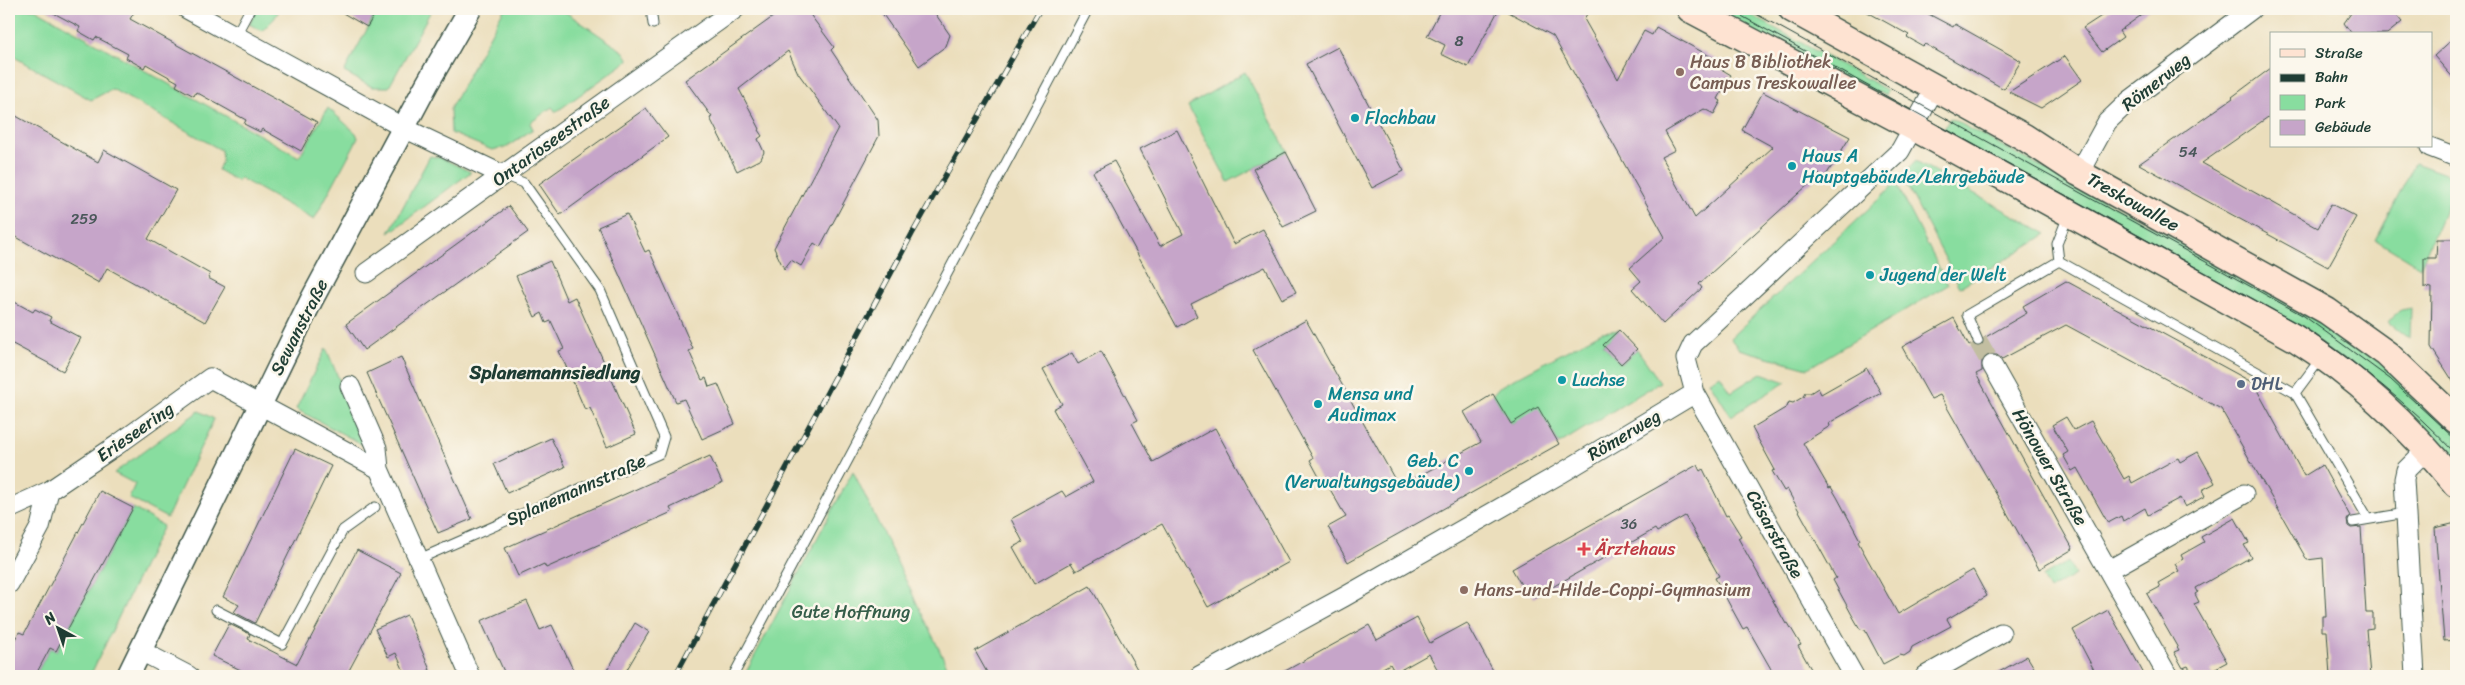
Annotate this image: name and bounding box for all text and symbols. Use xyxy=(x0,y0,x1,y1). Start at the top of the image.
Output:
house number: 8 xyxy=(1454,28,1464,54)
legend xyxy=(2270,32,2432,148)
text: Straße xyxy=(2315,40,2363,66)
street label: Römerweg xyxy=(2114,44,2198,120)
place label: Haus B Bibliothek Campus Treskowallee xyxy=(1690,46,1856,99)
text: Bahn xyxy=(2315,64,2348,90)
marker: Haus B Bibliothek Campus Treskowallee xyxy=(1674,66,1686,78)
street label: Ontarioseestraße xyxy=(485,87,617,195)
text: Park xyxy=(2315,90,2346,116)
place label: Flachbau xyxy=(1365,102,1436,134)
marker: Flachbau xyxy=(1349,112,1361,124)
text: Gebäude xyxy=(2315,114,2371,140)
house number: 54 xyxy=(2179,139,2197,165)
place label: Haus A Hauptgebäude/Lehrgebäude xyxy=(1802,140,2025,193)
marker: Haus A Hauptgebäude/Lehrgebäude xyxy=(1786,160,1798,172)
street label: Treskowallee xyxy=(2081,163,2185,241)
house number: 259 xyxy=(70,206,98,232)
place label: Jugend der Welt xyxy=(1879,259,2007,291)
marker: Jugend der Welt xyxy=(1864,269,1876,281)
street label: Sewanstraße xyxy=(261,273,337,381)
district label: Splanemannsiedlung xyxy=(469,356,641,389)
place label: Luchse xyxy=(1572,364,1625,396)
place label: DHL xyxy=(2251,368,2284,400)
marker: Luchse xyxy=(1556,374,1568,386)
place label: Mensa und Audimax xyxy=(1327,378,1414,431)
marker: DHL xyxy=(2235,378,2247,390)
street label: Erieseering xyxy=(89,393,181,471)
marker: Mensa und Audimax xyxy=(1312,398,1324,410)
street label: Römerweg xyxy=(1581,400,1667,470)
street label: Hönower Straße xyxy=(2003,402,2097,532)
street label: Splanemannstraße xyxy=(501,445,651,535)
place label: Geb. C (Verwaltungsgebäude) xyxy=(1284,445,1461,498)
marker: Geb. C (Verwaltungsgebäude) xyxy=(1463,465,1475,477)
street label: Cäsarstraße xyxy=(1737,484,1813,585)
house number: 36 xyxy=(1621,511,1637,537)
place label: Ärztehaus xyxy=(1594,533,1676,565)
marker: Ärztehaus xyxy=(1577,542,1591,556)
place label: Hans-und-Hilde-Coppi-Gymnasium xyxy=(1474,574,1751,606)
marker: Hans-und-Hilde-Coppi-Gymnasium xyxy=(1458,584,1470,596)
park label: Gute Hoffnung xyxy=(792,596,910,628)
north arrow xyxy=(32,602,82,652)
text: N xyxy=(37,606,62,632)

